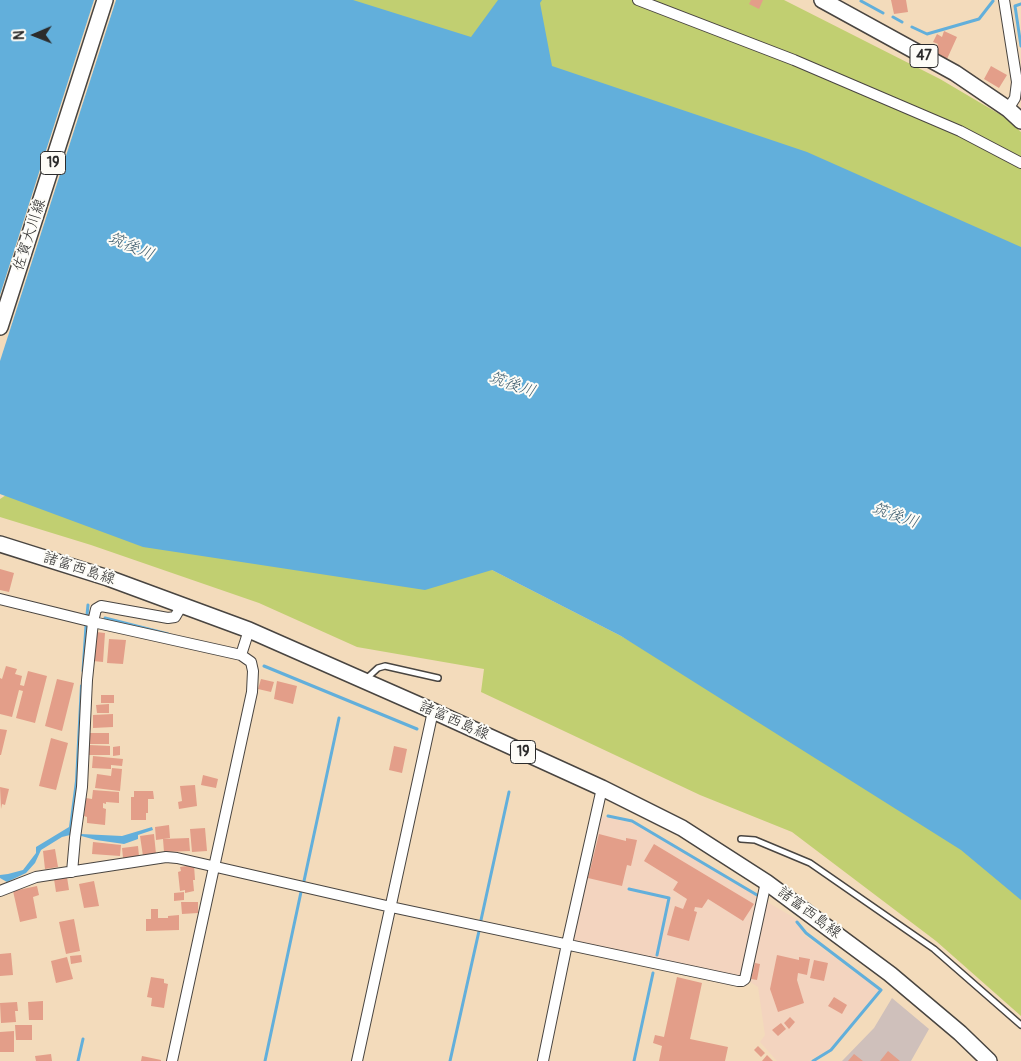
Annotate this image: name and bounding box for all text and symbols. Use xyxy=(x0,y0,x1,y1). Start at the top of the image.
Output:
north arrow xyxy=(10,10,60,60)
text: N xyxy=(11,30,28,40)
road number: 47 xyxy=(910,44,938,68)
road number: 19 xyxy=(40,152,66,174)
street label: 佐賀大川線 xyxy=(10,197,50,273)
water label: 筑後川 xyxy=(105,229,157,265)
water label: 筑後川 xyxy=(486,368,538,402)
water label: 筑後川 xyxy=(869,499,921,533)
street label: 諸富西島線 xyxy=(41,549,117,589)
street label: 諸富西島線 xyxy=(416,698,492,744)
road number: 19 xyxy=(510,740,536,764)
street label: 諸富西島線 xyxy=(774,883,844,943)

